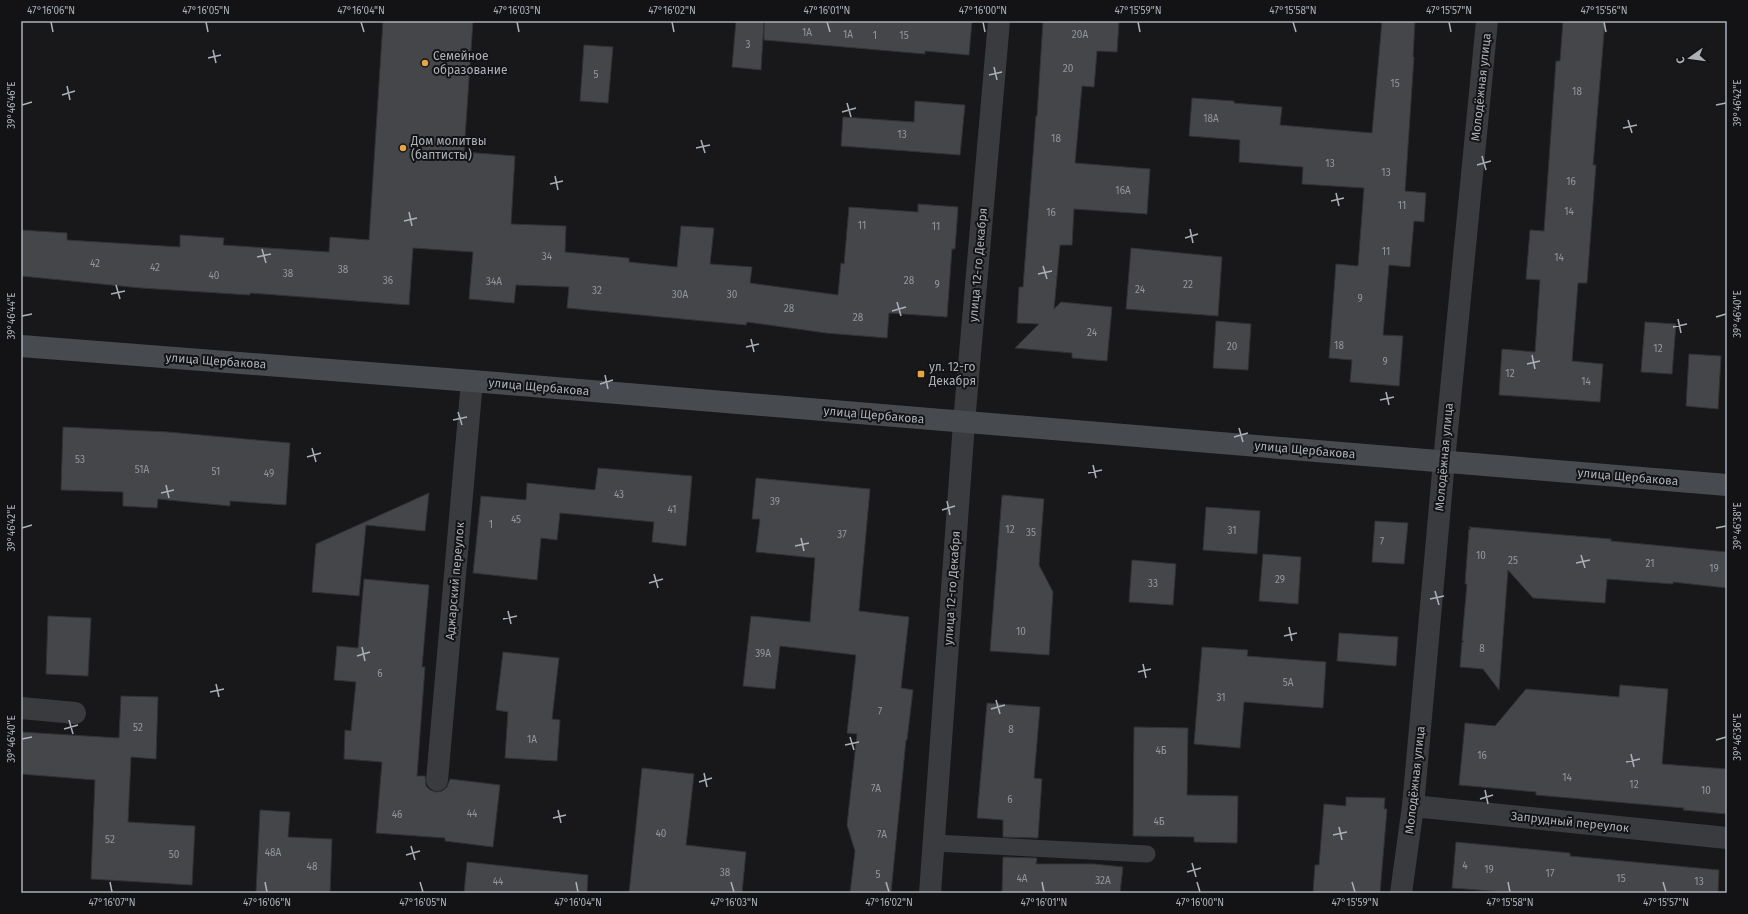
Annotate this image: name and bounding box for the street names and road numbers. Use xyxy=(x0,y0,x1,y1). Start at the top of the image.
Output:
street label: Молодёжная улица xyxy=(1468,32,1494,142)
street label: улица 12-го Декабря xyxy=(966,207,990,323)
street label: улица Щербакова xyxy=(165,350,267,372)
street label: улица Щербакова xyxy=(488,376,590,398)
street label: Молодёжная улица xyxy=(1432,402,1456,512)
street label: улица Щербакова xyxy=(823,404,925,426)
street label: улица Щербакова xyxy=(1254,439,1356,461)
street label: улица Щербакова xyxy=(1577,466,1679,488)
street label: Аджарский переулок xyxy=(443,521,467,641)
street label: улица 12-го Декабря xyxy=(941,530,963,646)
street label: Молодёжная улица xyxy=(1402,725,1428,835)
street label: Запрудный переулок xyxy=(1510,809,1631,835)

